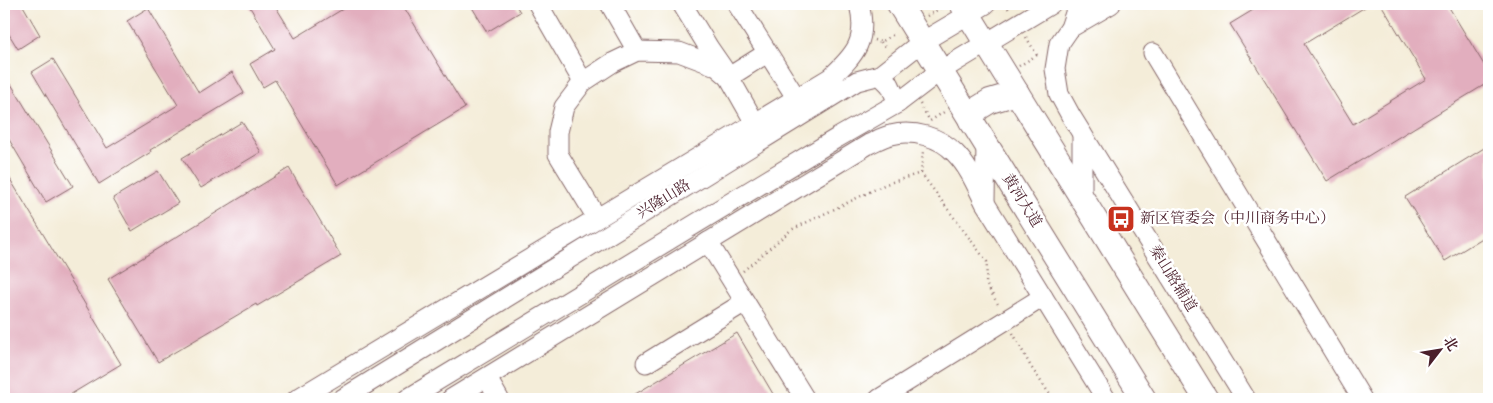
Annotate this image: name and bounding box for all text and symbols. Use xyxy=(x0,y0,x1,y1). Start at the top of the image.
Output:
street label: 黄河大道 xyxy=(996,170,1046,232)
street label: 兴隆山路 xyxy=(633,175,695,225)
bus stop icon: 新区管委会（中川商务中心） xyxy=(1106,204,1136,234)
place label: 新区管委会（中川商务中心） xyxy=(1140,209,1335,230)
street label: 秦山路辅道 xyxy=(1143,242,1201,316)
north arrow xyxy=(1416,326,1466,376)
text: 北 xyxy=(1437,333,1462,355)

